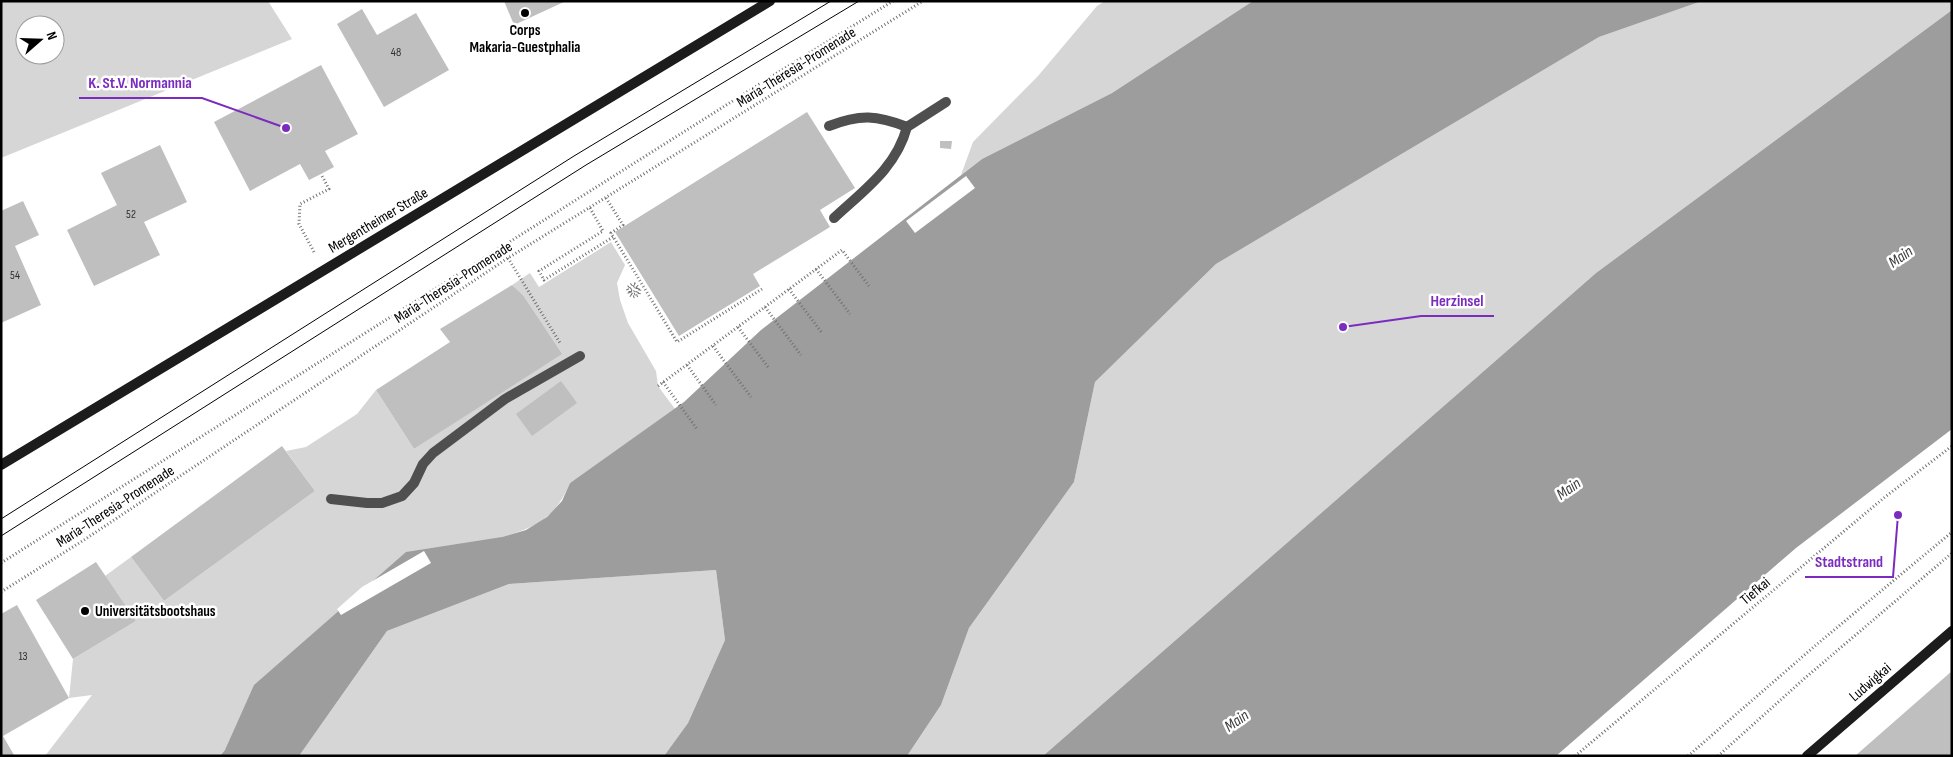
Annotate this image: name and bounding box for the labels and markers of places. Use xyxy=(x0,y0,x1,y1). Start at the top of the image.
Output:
marker: Corps Makaria-Guestphalia xyxy=(519,7,531,19)
place label: Corps Makaria-Guestphalia xyxy=(470,21,580,57)
callout: K. St.V. Normannia xyxy=(79,67,202,98)
callout: Herzinsel xyxy=(1421,285,1494,316)
callout: Stadtstrand xyxy=(1805,546,1893,577)
place label: Universitätsbootshaus xyxy=(95,602,216,621)
marker: Universitätsbootshaus xyxy=(79,605,91,617)

